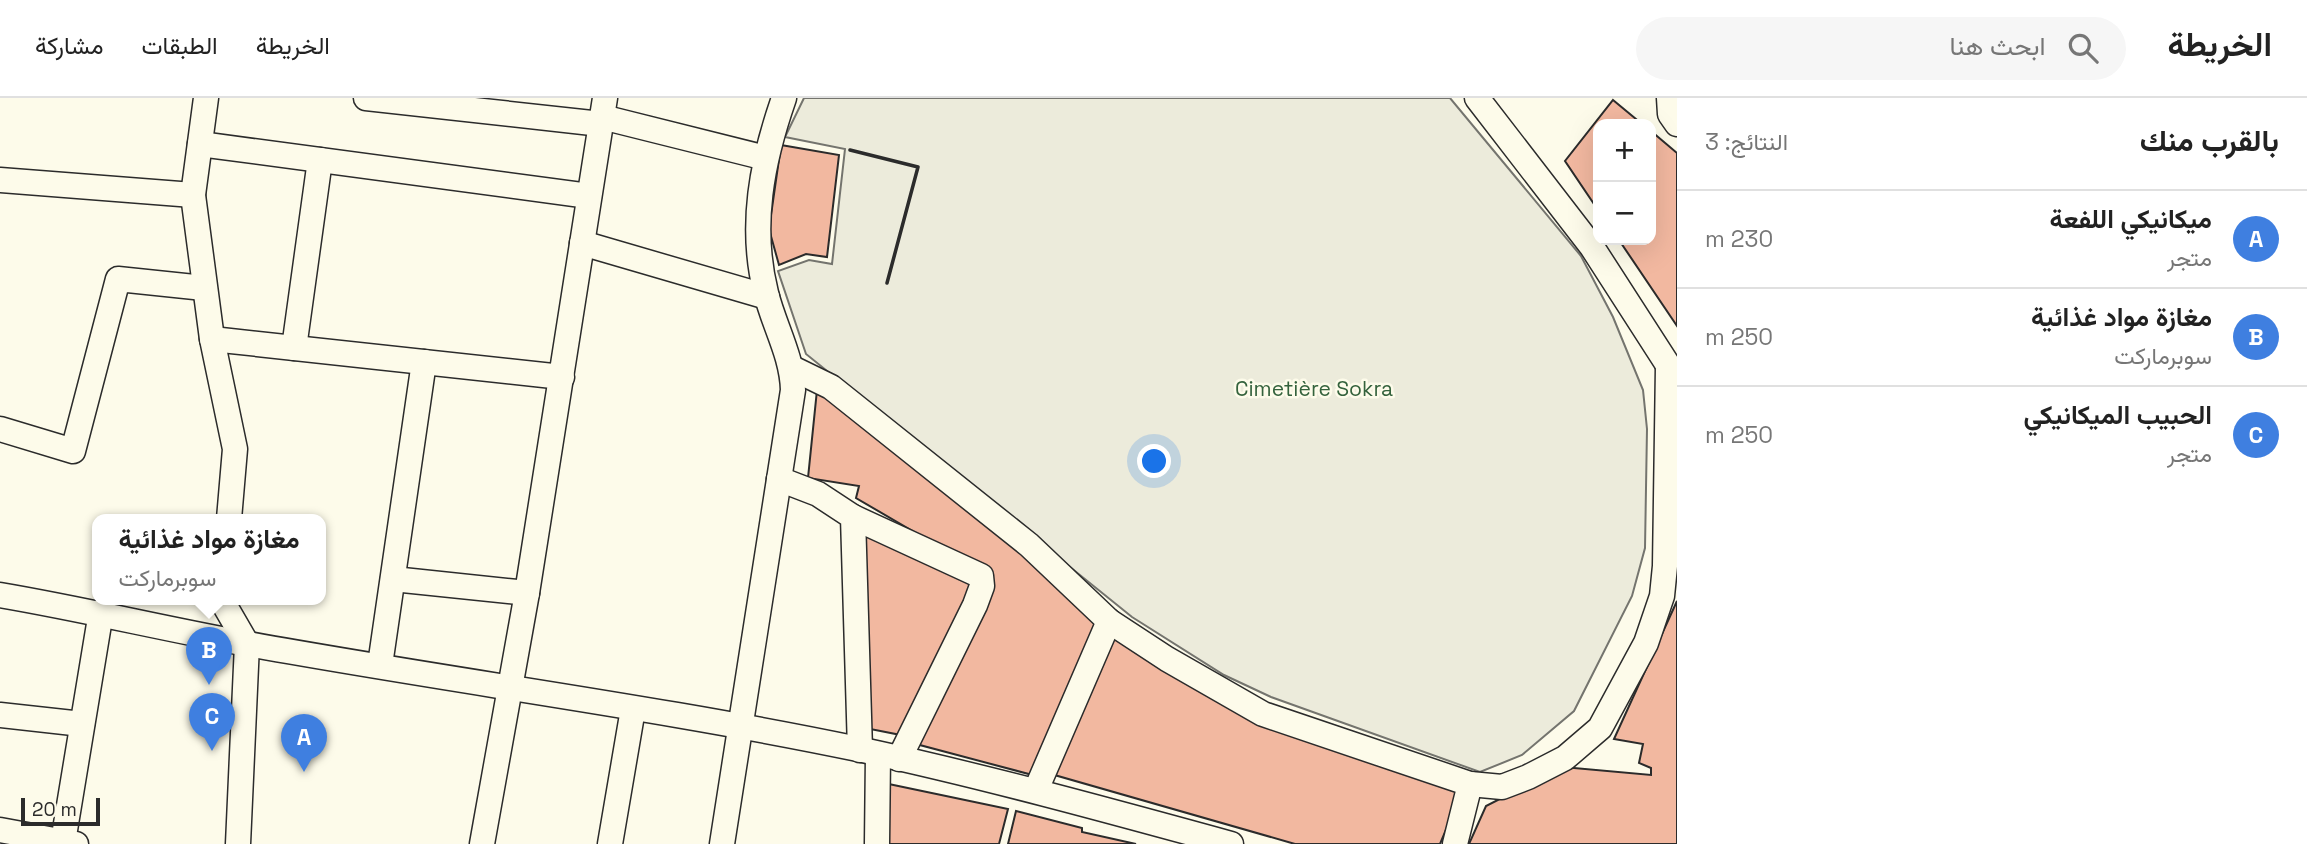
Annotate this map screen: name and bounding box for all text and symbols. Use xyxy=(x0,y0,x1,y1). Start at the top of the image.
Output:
search box xyxy=(1636,17,2126,80)
text: الخريطة xyxy=(2168,24,2272,66)
text: ابحث هنا xyxy=(1950,29,2046,63)
icon: search xyxy=(2064,29,2102,67)
text: مشاركة xyxy=(35,30,103,61)
text: الطبقات xyxy=(141,30,218,61)
text: الخريطة xyxy=(256,30,330,61)
map controls xyxy=(1593,119,1656,245)
button: + xyxy=(1593,119,1656,182)
text: بالقرب منك xyxy=(2140,121,2279,160)
text: النتائج: 3 xyxy=(1705,127,1788,157)
button: − xyxy=(1593,182,1656,245)
text: ميكانيكي اللفعة xyxy=(2049,202,2212,236)
text: 230 m xyxy=(1705,224,1773,254)
text: A xyxy=(2249,224,2263,254)
text: متجر xyxy=(2167,243,2212,273)
text: مغازة مواد غذائية xyxy=(2031,300,2212,334)
text: 250 m xyxy=(1705,322,1773,352)
text: B xyxy=(2248,322,2264,352)
text: سوبرماركت xyxy=(2114,341,2212,371)
park label: Cimetière Sokra xyxy=(1235,375,1393,402)
text: الحبيب الميكانيكي xyxy=(2023,398,2212,432)
text: 250 m xyxy=(1705,420,1773,450)
text: C xyxy=(2249,420,2263,450)
text: متجر xyxy=(2167,439,2212,469)
your location xyxy=(1137,444,1171,478)
popup xyxy=(92,514,326,605)
text: مغازة مواد غذائية xyxy=(118,522,300,556)
text: سوبرماركت xyxy=(118,563,216,593)
pin: B xyxy=(186,627,232,685)
pin: C xyxy=(189,693,235,751)
pin: A xyxy=(281,714,327,772)
scale bar xyxy=(21,795,100,827)
text: 20 m xyxy=(32,797,77,822)

